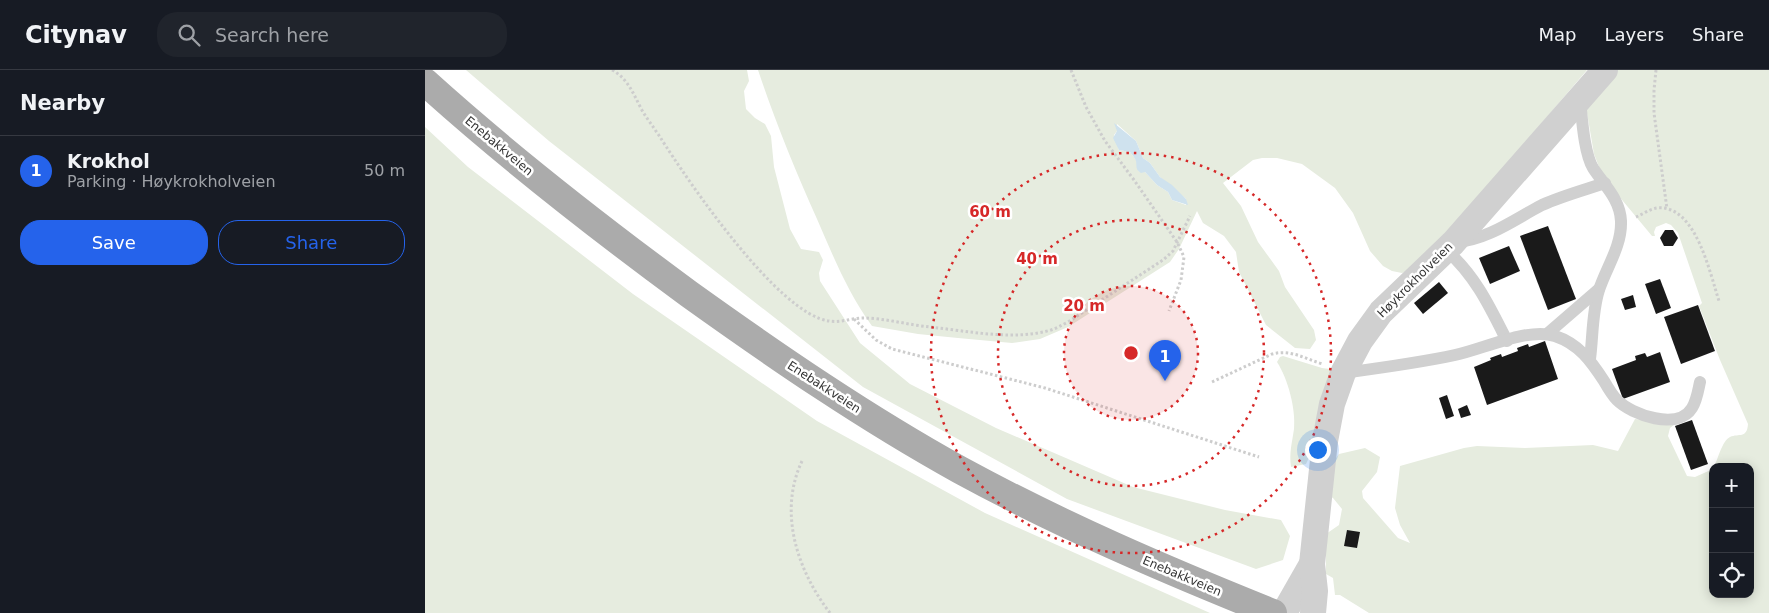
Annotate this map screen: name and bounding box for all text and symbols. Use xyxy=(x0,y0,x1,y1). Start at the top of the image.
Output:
search box xyxy=(157,12,507,57)
text: Citynav xyxy=(25,21,127,49)
icon: search xyxy=(175,21,203,49)
text: Search here xyxy=(215,24,329,46)
text: Map xyxy=(1538,24,1576,45)
text: Layers xyxy=(1604,24,1664,45)
text: Share xyxy=(1692,24,1744,45)
text: Nearby xyxy=(20,91,105,115)
street label: Enebakkveien xyxy=(462,114,536,178)
text: Krokhol xyxy=(67,150,150,172)
text: 1 xyxy=(30,161,42,180)
text: 50 m xyxy=(364,161,405,180)
text: Parking · Høykrokholveien xyxy=(67,172,276,191)
text: 60 m xyxy=(969,203,1011,221)
button: Save xyxy=(20,220,208,265)
button: Share xyxy=(218,220,405,265)
street label: Høykrokholveien xyxy=(1375,240,1455,320)
text: 40 m xyxy=(1016,250,1058,268)
text: 20 m xyxy=(1063,297,1105,315)
pin: 1 xyxy=(1149,340,1181,381)
centre of rings xyxy=(1122,344,1140,362)
street label: Enebakkveien xyxy=(785,358,863,416)
your location xyxy=(1305,437,1331,463)
map controls xyxy=(1709,463,1754,598)
button: + xyxy=(1709,463,1754,508)
button: − xyxy=(1709,508,1754,553)
street label: Enebakkveien xyxy=(1140,553,1224,599)
button: locate xyxy=(1709,553,1754,598)

